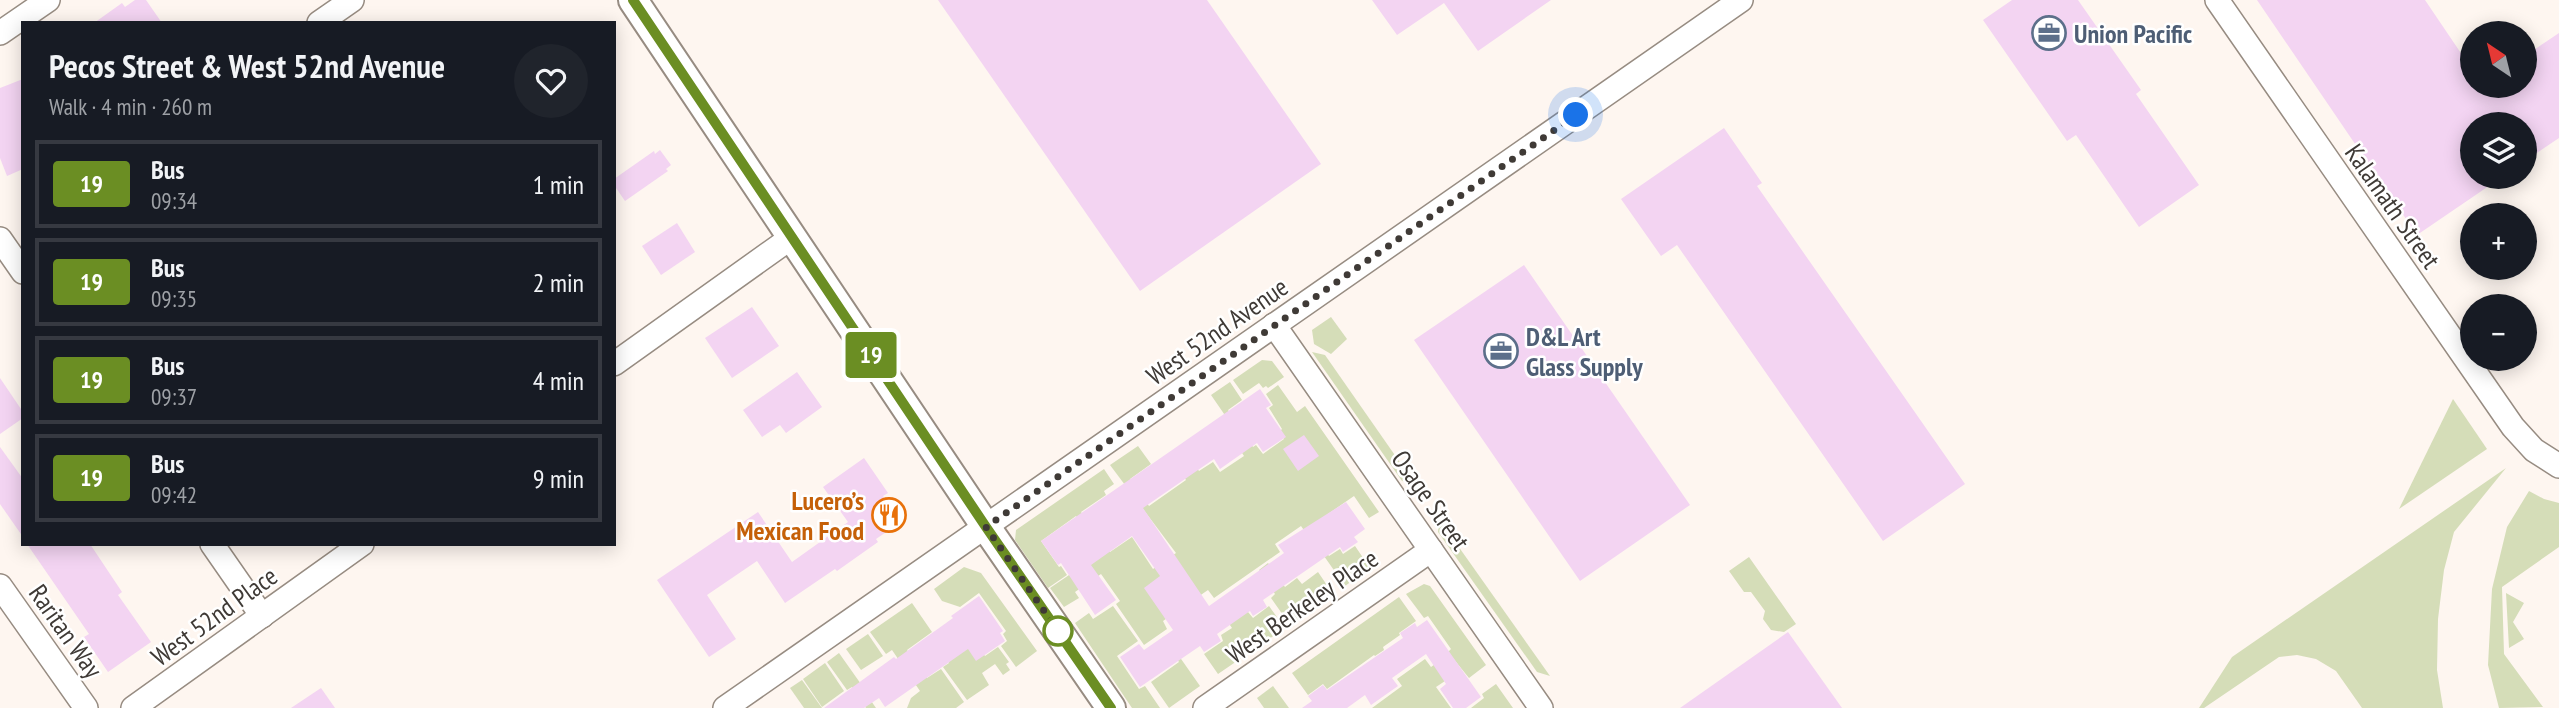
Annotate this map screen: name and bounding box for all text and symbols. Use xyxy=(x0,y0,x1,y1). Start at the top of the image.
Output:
office icon: Union Pacific xyxy=(2030,14,2068,52)
place label: Union Pacific xyxy=(2074,17,2192,50)
north arrow xyxy=(2460,21,2538,98)
map controls xyxy=(2460,21,2537,371)
text: Pecos Street & West 52nd Avenue xyxy=(49,44,445,87)
button: heart xyxy=(514,44,588,118)
text: Walk · 4 min · 260 m xyxy=(49,92,212,121)
your location xyxy=(1558,97,1593,132)
button: layers xyxy=(2460,112,2537,189)
street label: Kalamath Street xyxy=(2338,137,2448,275)
text: Bus xyxy=(151,153,184,186)
text: 19 xyxy=(80,168,103,199)
text: 1 min xyxy=(533,168,584,201)
text: 09:34 xyxy=(151,186,197,215)
button: + xyxy=(2460,203,2537,280)
text: Bus xyxy=(151,251,184,284)
text: 19 xyxy=(80,266,103,297)
text: 2 min xyxy=(533,266,584,299)
street label: West 52nd Avenue xyxy=(1140,270,1294,392)
text: 09:35 xyxy=(151,284,197,313)
button: − xyxy=(2460,294,2537,371)
place label: D&L Art Glass Supply xyxy=(1526,320,1643,383)
line badge: 19 xyxy=(840,332,903,378)
office icon: D&L Art Glass Supply xyxy=(1482,332,1520,370)
text: 19 xyxy=(860,339,882,370)
text: Bus xyxy=(151,349,184,382)
text: 19 xyxy=(80,364,103,395)
text: 4 min xyxy=(533,364,584,397)
text: 09:37 xyxy=(151,382,197,411)
street label: Osage Street xyxy=(1385,444,1477,556)
text: Bus xyxy=(151,447,184,480)
text: 19 xyxy=(80,462,103,493)
text: 9 min xyxy=(533,462,584,495)
text: 09:42 xyxy=(151,480,197,509)
place label: Lucero’s Mexican Food xyxy=(736,484,864,547)
restaurant icon: Lucero’s Mexican Food xyxy=(870,496,908,534)
street label: West Berkeley Place xyxy=(1220,541,1384,671)
street label: West 52nd Place xyxy=(144,559,284,673)
street label: Raritan Way xyxy=(22,578,110,684)
unlabelled marker xyxy=(1043,616,1073,646)

